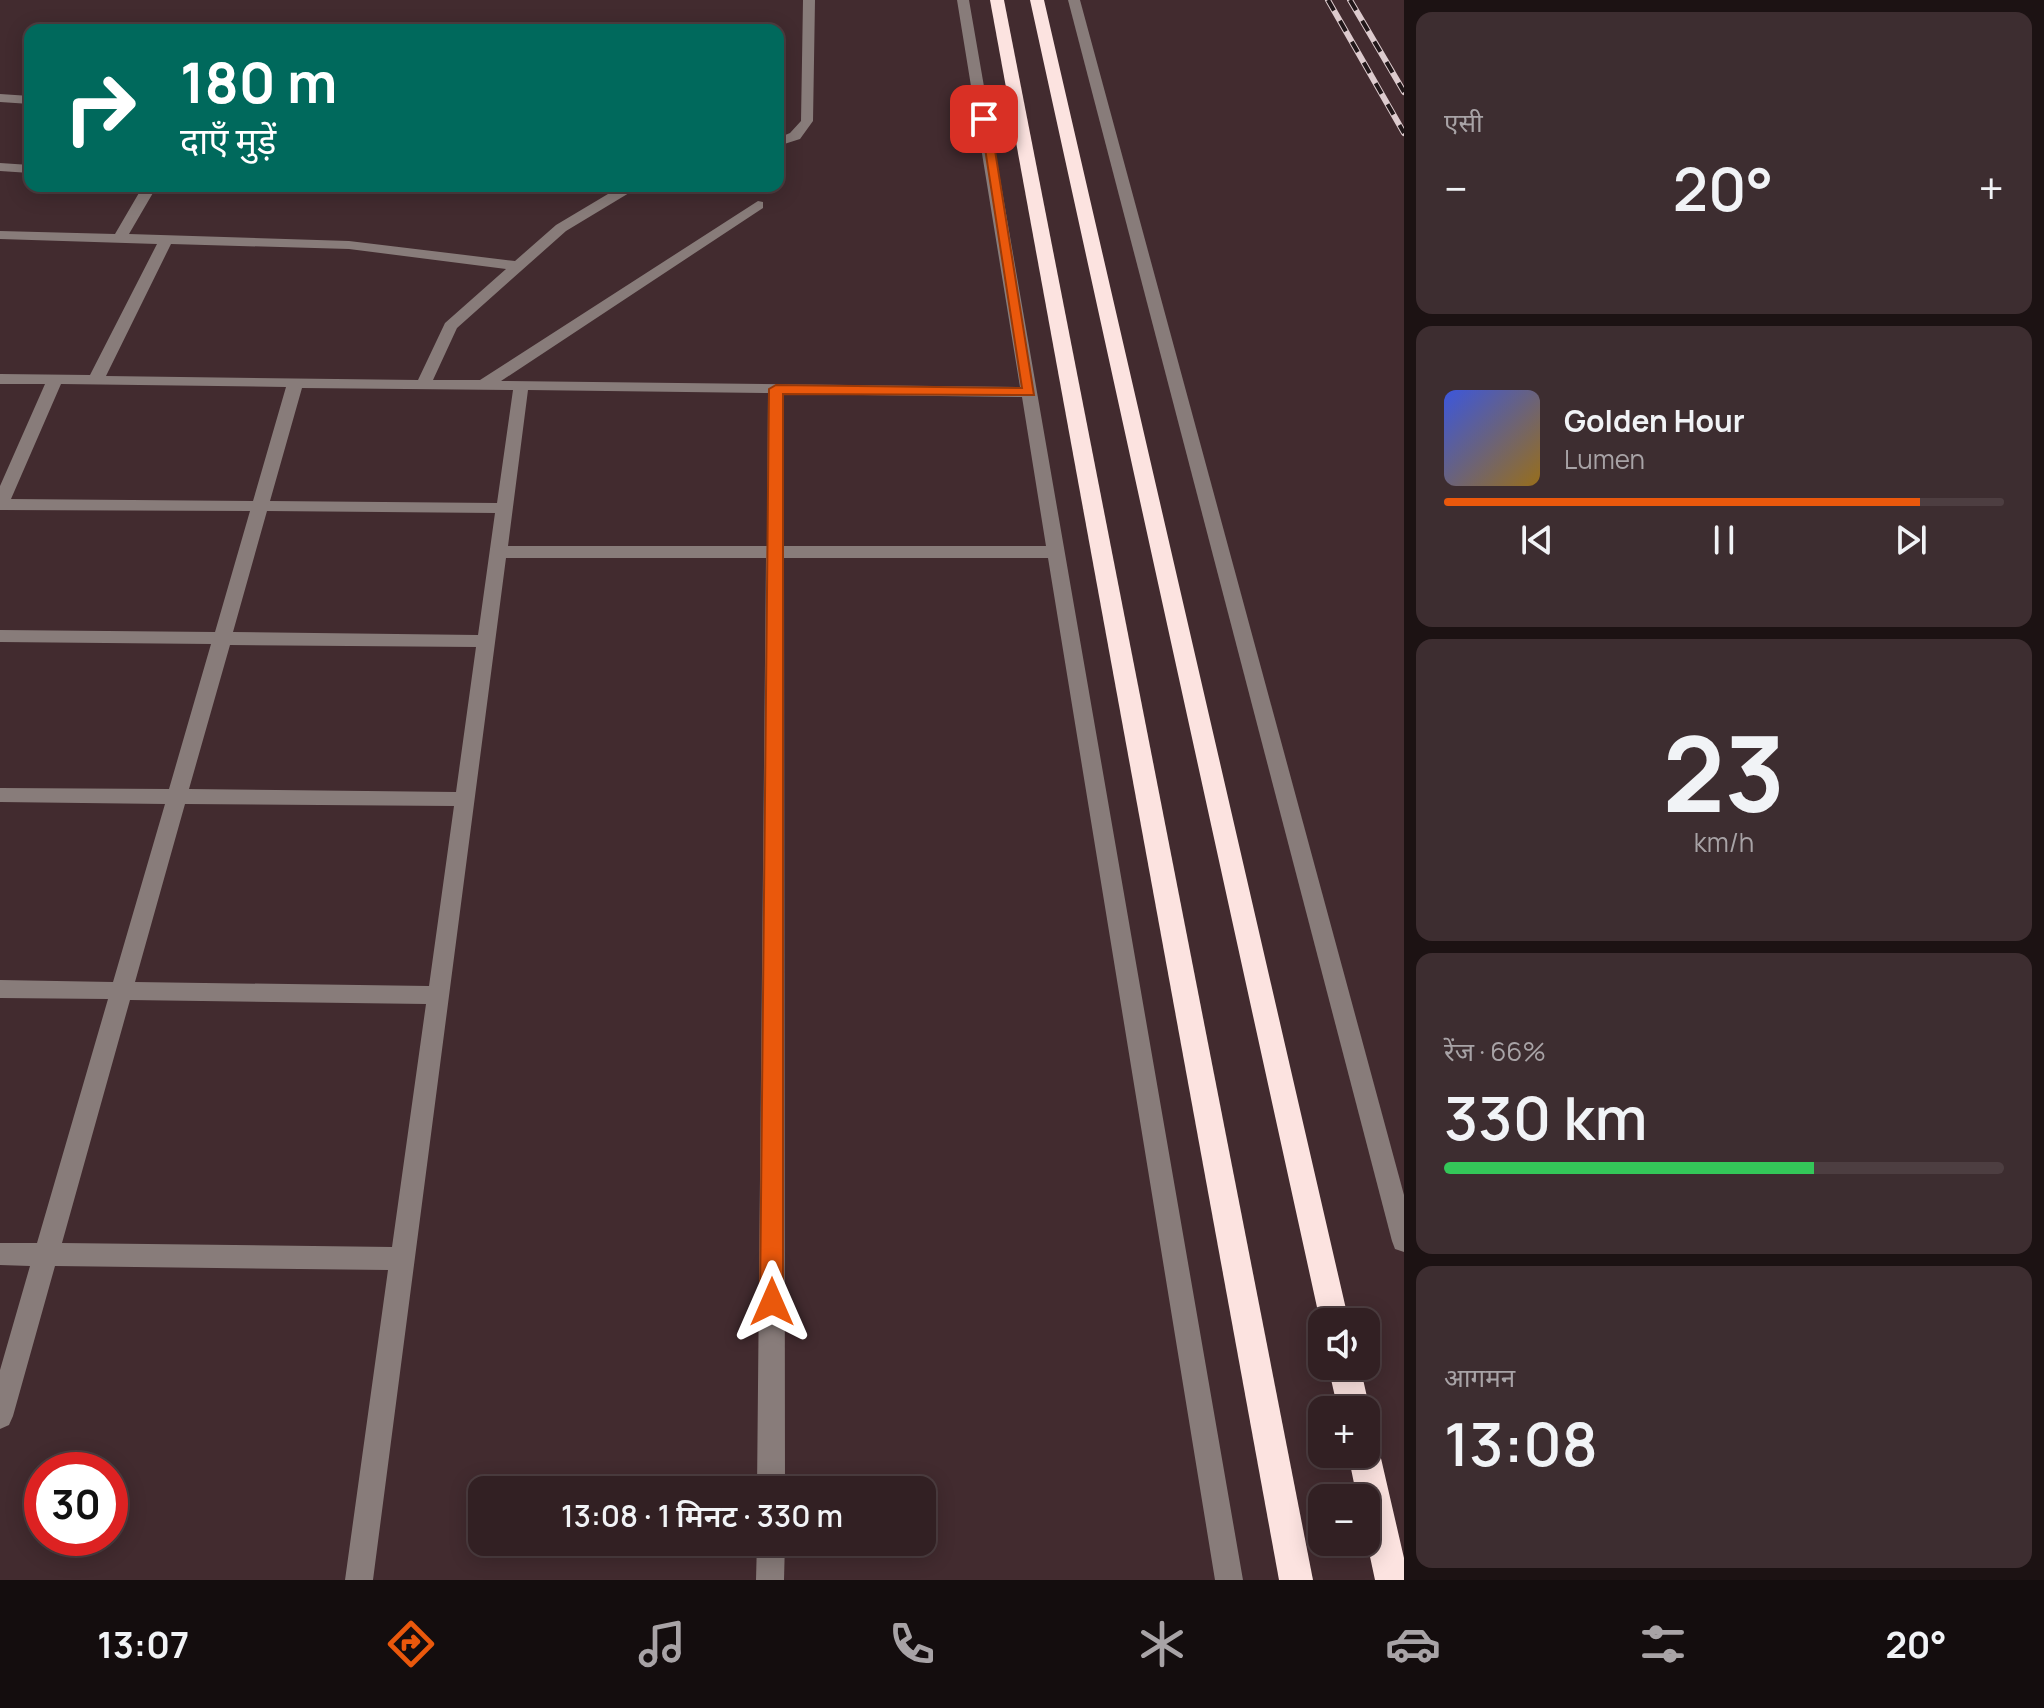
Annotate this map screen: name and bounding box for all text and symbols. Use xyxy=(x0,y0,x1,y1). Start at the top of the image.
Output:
text: 180 m xyxy=(180,43,337,120)
icon: right xyxy=(48,56,152,160)
pin xyxy=(950,85,1018,153)
icon: arrive xyxy=(962,97,1006,141)
text: एसी xyxy=(1444,104,1483,140)
text: दाएँ मुड़ें xyxy=(180,116,276,165)
text: 20° xyxy=(1673,147,1774,229)
text: − xyxy=(1444,158,1468,218)
text: + xyxy=(1979,158,2004,218)
text: Golden Hour xyxy=(1564,400,1745,441)
text: Lumen xyxy=(1564,441,1645,477)
icon: previous xyxy=(1515,518,1559,562)
icon: pause xyxy=(1702,518,1746,562)
icon: next xyxy=(1889,518,1933,562)
text: 23 xyxy=(1663,701,1785,843)
text: km/h xyxy=(1694,824,1754,860)
text: रेंज · 66% xyxy=(1444,1033,1546,1069)
text: 330 km xyxy=(1444,1076,1648,1158)
position arrow xyxy=(730,1260,814,1344)
map controls xyxy=(1308,1308,1380,1556)
button: sound xyxy=(1308,1308,1380,1380)
text: आगमन xyxy=(1444,1359,1515,1395)
button: + xyxy=(1308,1396,1380,1468)
text: 13:08 xyxy=(1444,1402,1598,1484)
speed limit sign: 30 xyxy=(24,1452,128,1556)
button: − xyxy=(1308,1484,1380,1556)
text: 13:08 · 1 मिनट · 330 m xyxy=(561,1495,843,1536)
icon: directions xyxy=(383,1616,439,1672)
icon: music xyxy=(634,1616,690,1672)
icon: phone xyxy=(884,1616,940,1672)
icon: climate xyxy=(1134,1616,1190,1672)
icon: car xyxy=(1385,1616,1441,1672)
icon: filters xyxy=(1635,1616,1691,1672)
text: 13:07 xyxy=(97,1620,189,1669)
text: 20° xyxy=(1885,1620,1947,1669)

